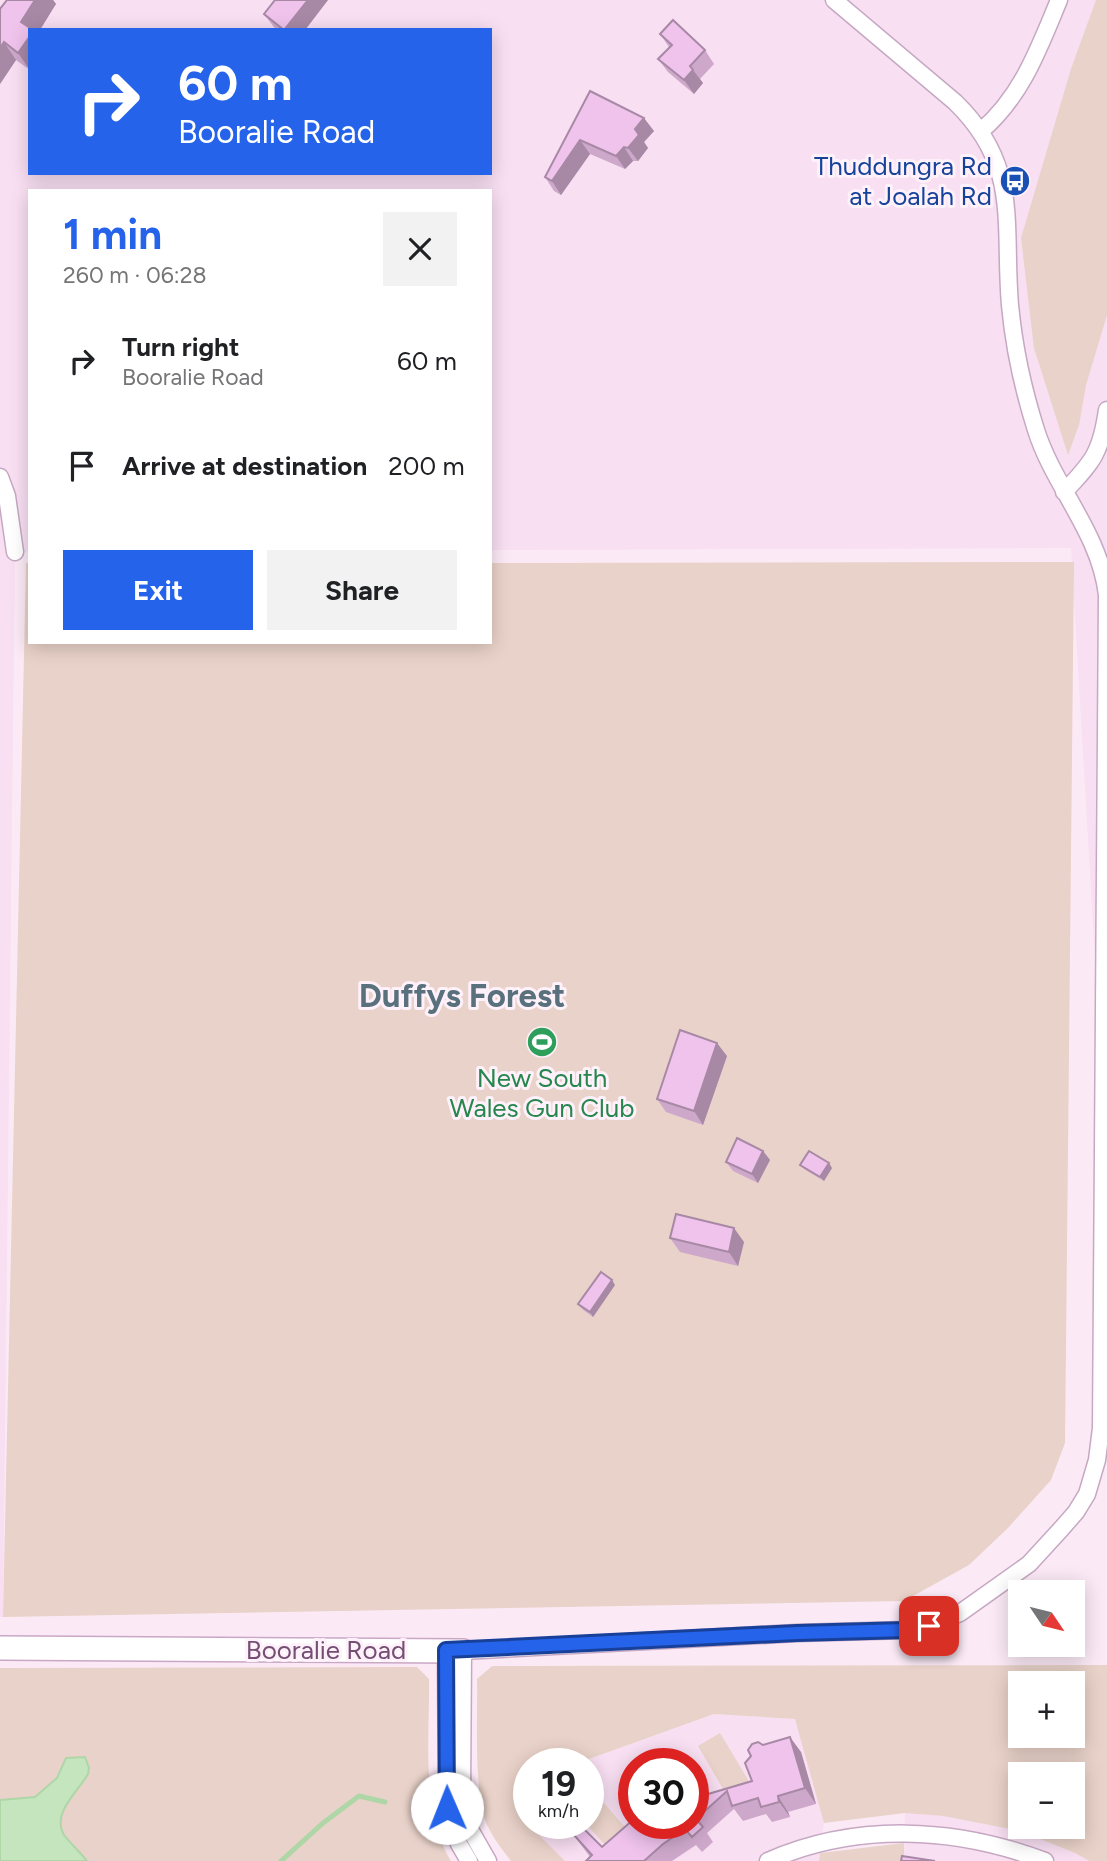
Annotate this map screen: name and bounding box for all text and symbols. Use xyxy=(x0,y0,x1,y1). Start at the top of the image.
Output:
text: 60 m xyxy=(178,53,293,112)
icon: right xyxy=(63,56,154,147)
text: Booralie Road xyxy=(178,113,375,151)
place label: Thuddungra Rd at Joalah Rd xyxy=(814,150,992,212)
bus stop icon: Thuddungra Rd at Joalah Rd xyxy=(998,164,1032,198)
text: 1 min xyxy=(63,209,162,260)
button: close xyxy=(383,212,457,286)
text: 260 m · 06:28 xyxy=(63,261,207,289)
text: Turn right xyxy=(122,331,239,363)
icon: right xyxy=(63,342,101,380)
text: 60 m xyxy=(397,345,457,377)
text: Booralie Road xyxy=(122,363,264,391)
icon: arrive xyxy=(63,447,101,485)
text: Arrive at destination xyxy=(122,450,367,482)
text: 200 m xyxy=(388,450,465,482)
button: Exit xyxy=(63,550,253,630)
button: Share xyxy=(267,550,457,630)
district label: Duffys Forest xyxy=(359,976,565,1015)
sports icon: New South Wales Gun Club xyxy=(525,1025,559,1059)
place label: New South Wales Gun Club xyxy=(449,1062,635,1124)
north arrow xyxy=(1008,1580,1085,1657)
map controls xyxy=(1008,1580,1085,1839)
pin xyxy=(899,1596,959,1656)
icon: arrive xyxy=(910,1607,948,1645)
street label: Booralie Road xyxy=(246,1634,406,1666)
button: + xyxy=(1008,1671,1085,1748)
speed limit sign: 30 xyxy=(618,1748,709,1839)
button: − xyxy=(1008,1762,1085,1839)
text: 19 xyxy=(541,1763,576,1805)
position arrow xyxy=(410,1771,484,1845)
text: km/h xyxy=(538,1800,579,1822)

